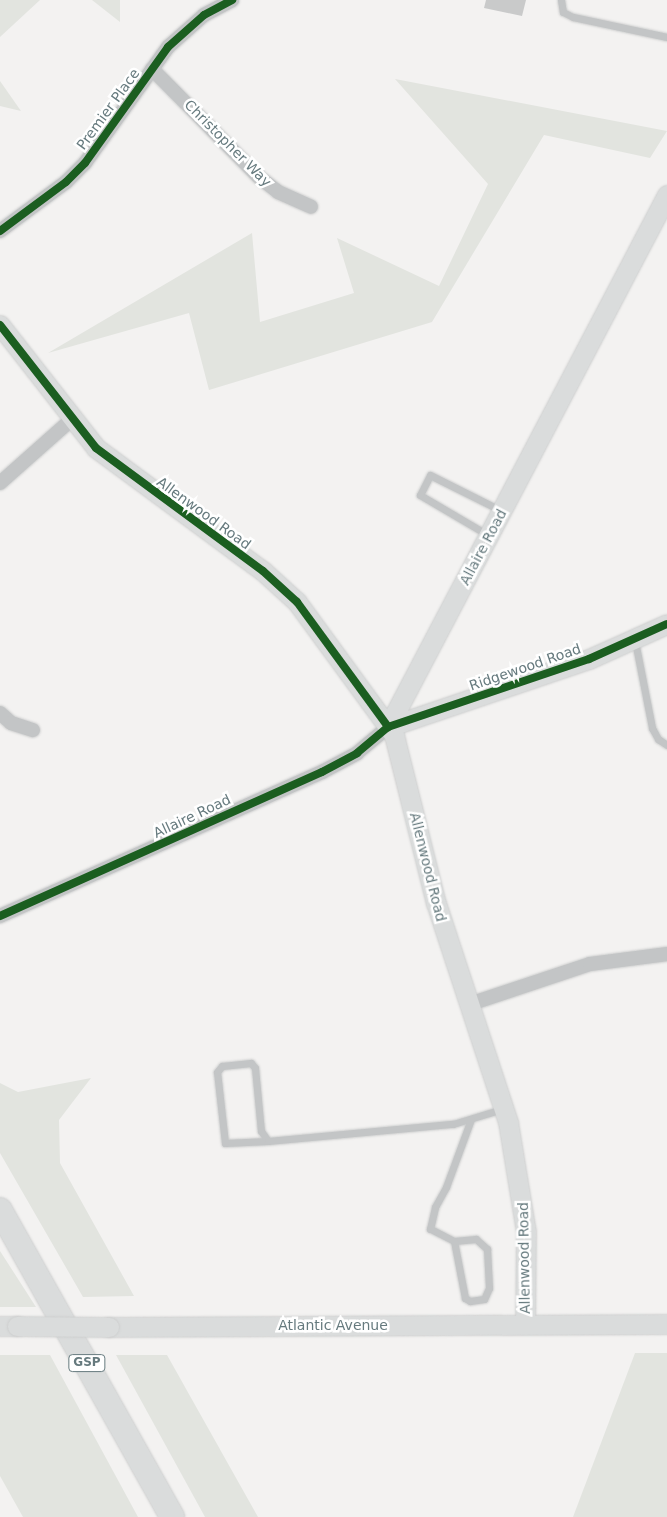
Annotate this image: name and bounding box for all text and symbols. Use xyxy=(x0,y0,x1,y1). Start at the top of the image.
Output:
street label: Premier Place xyxy=(73,65,143,153)
street label: Christopher Way xyxy=(181,96,275,190)
street label: Allenwood Road xyxy=(154,473,254,553)
street label: Allaire Road xyxy=(456,506,510,588)
street label: Ridgewood Road xyxy=(467,640,583,694)
street label: Allaire Road xyxy=(151,791,233,841)
street label: Allenwood Road xyxy=(406,811,450,923)
street label: Allenwood Road xyxy=(515,1202,533,1314)
street label: Atlantic Avenue xyxy=(278,1317,388,1333)
road number: GSP xyxy=(68,1354,106,1372)

